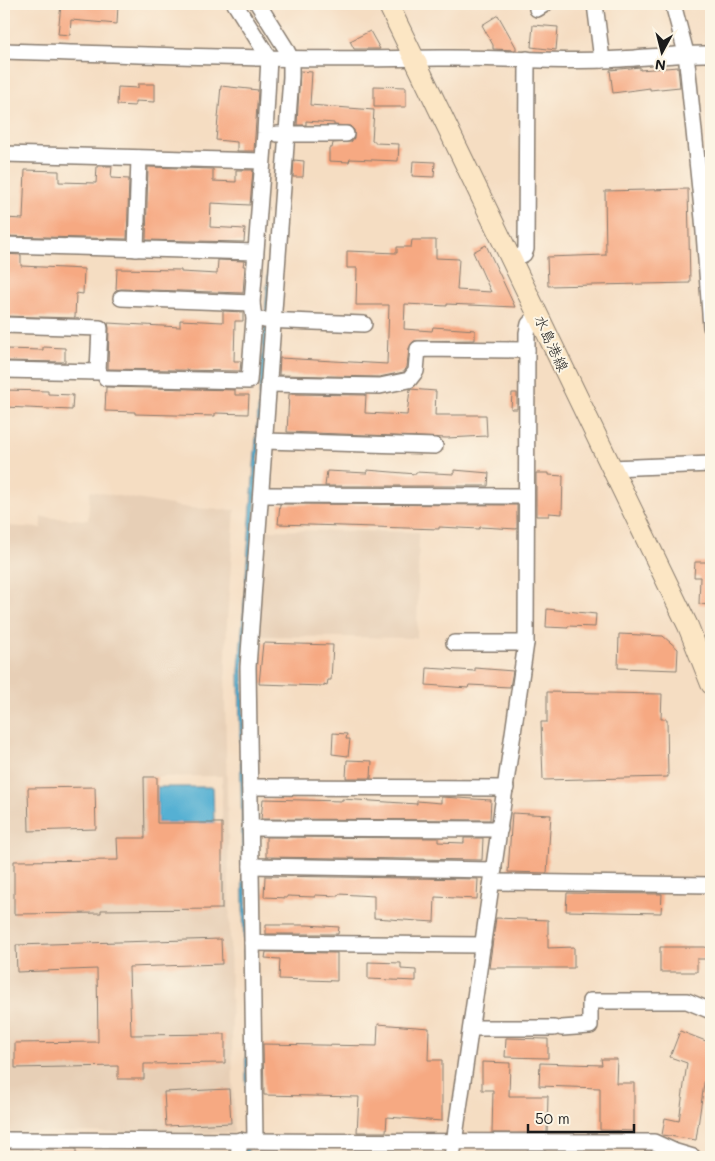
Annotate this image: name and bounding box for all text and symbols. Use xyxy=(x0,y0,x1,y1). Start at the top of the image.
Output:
north arrow xyxy=(638,28,688,78)
text: N xyxy=(654,55,667,75)
street label: 水島港線 xyxy=(530,312,574,374)
scale bar xyxy=(528,1101,634,1133)
text: 50 m xyxy=(535,1108,570,1128)

